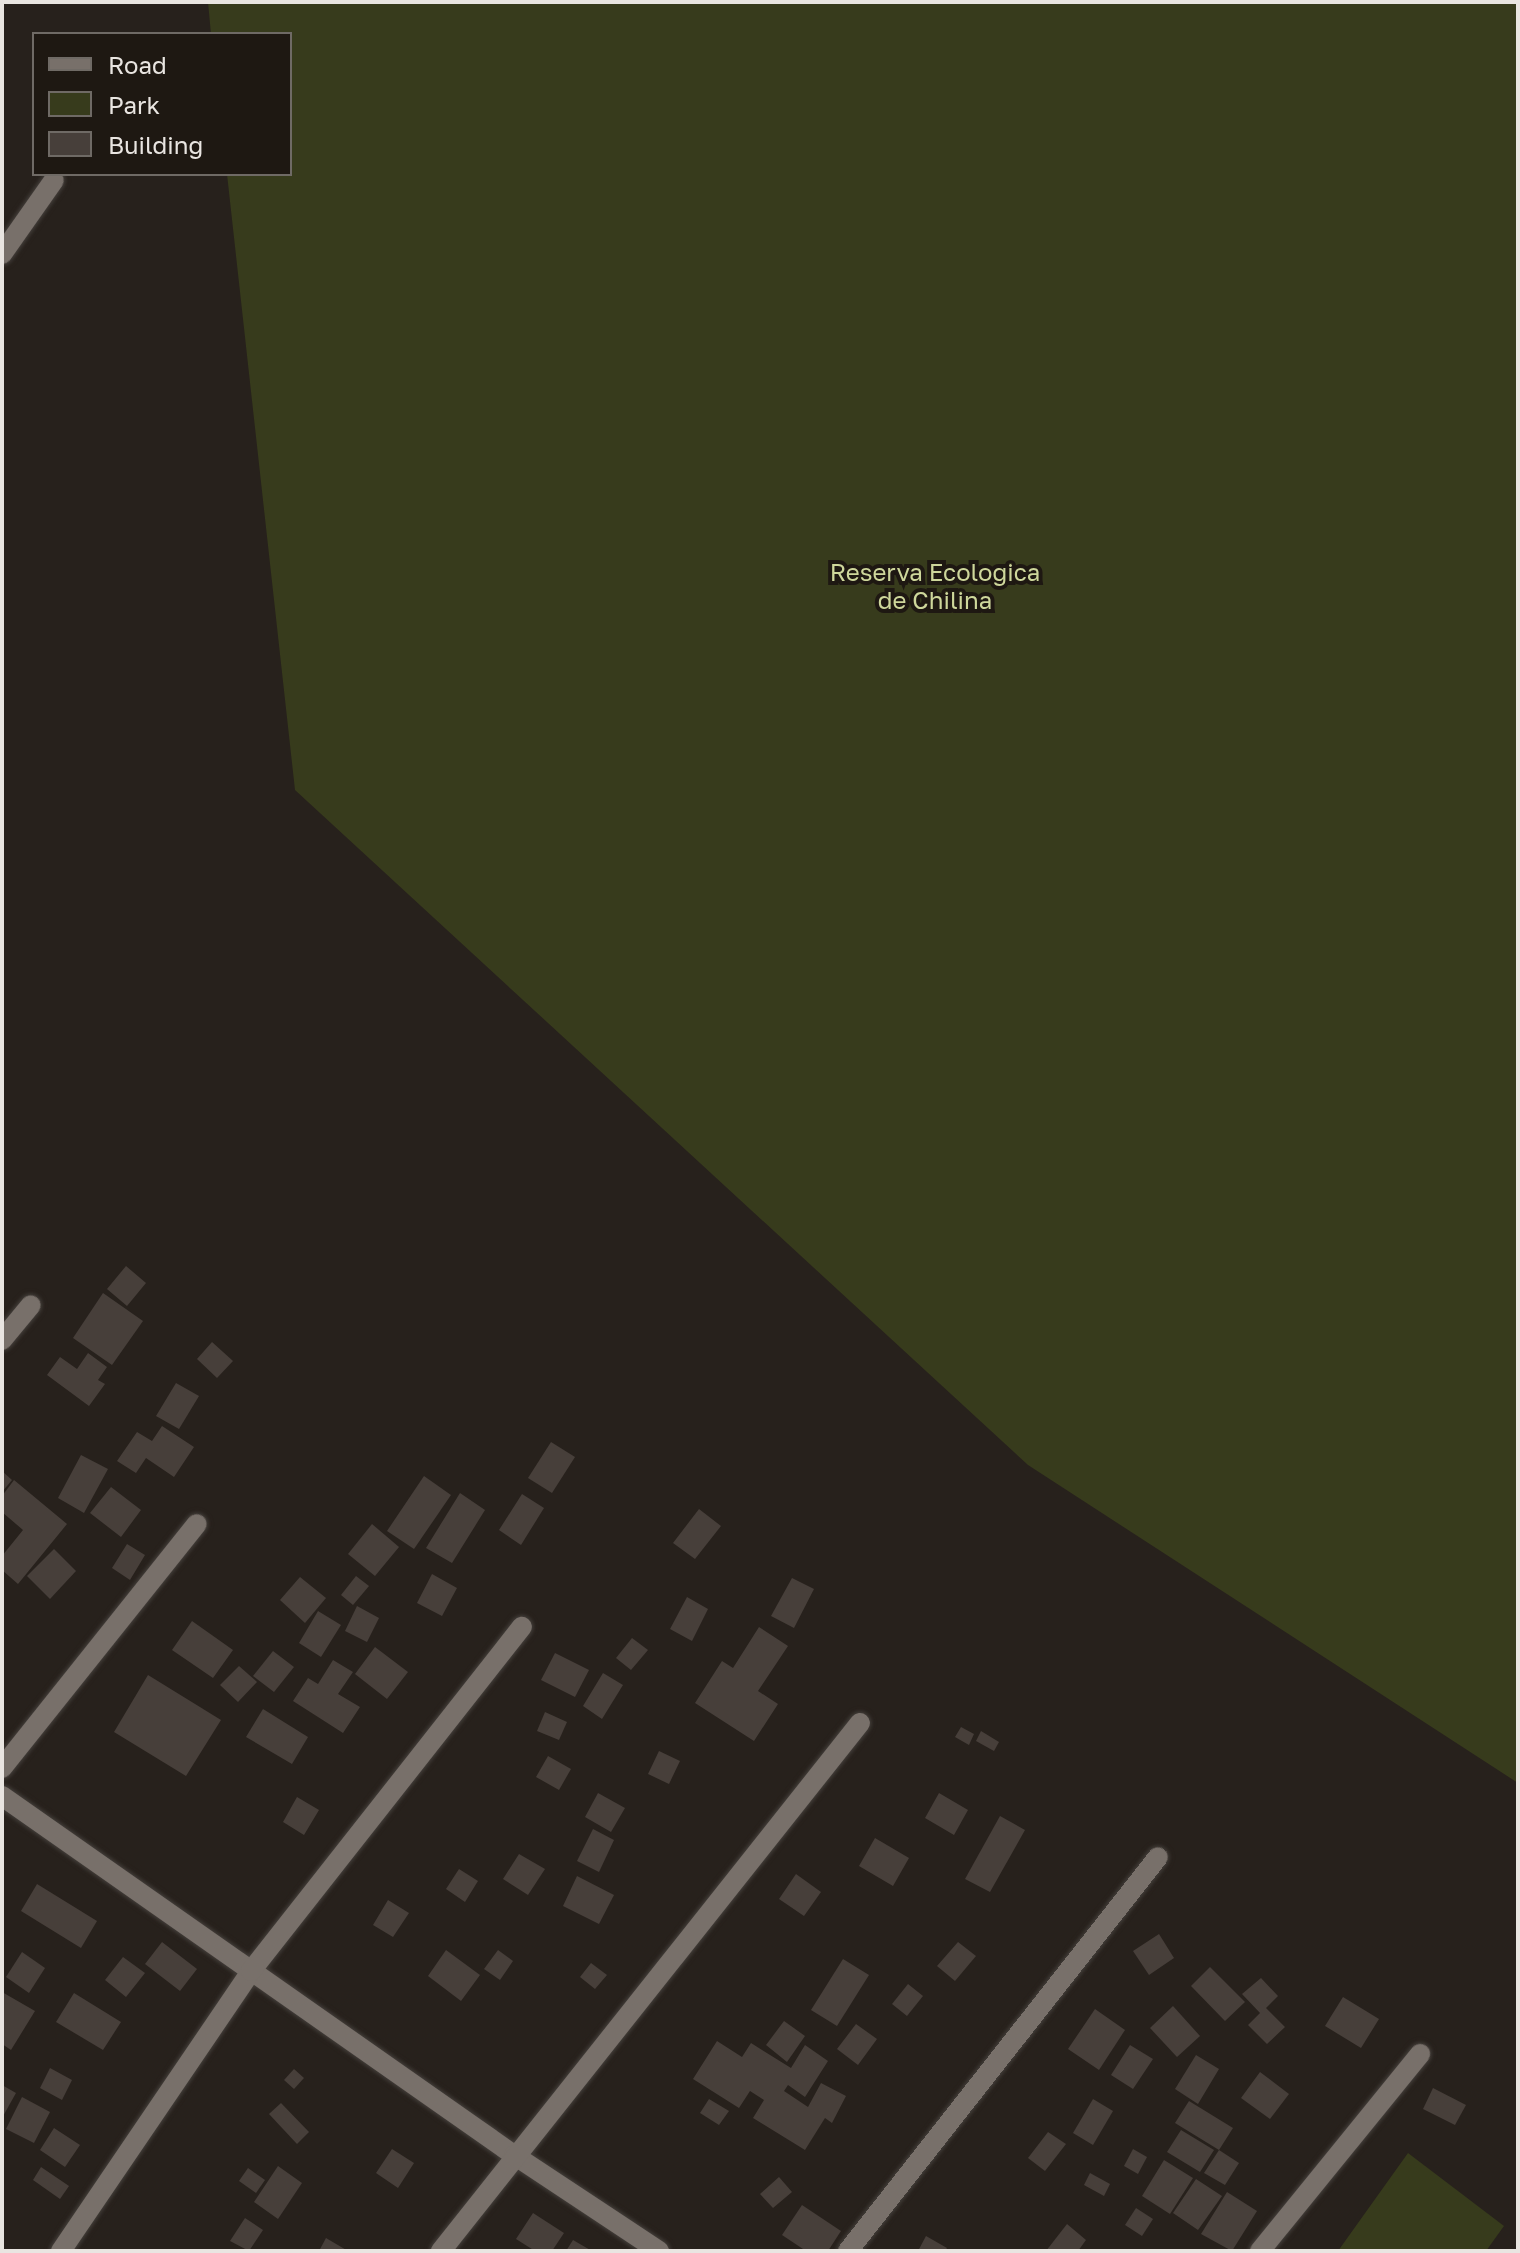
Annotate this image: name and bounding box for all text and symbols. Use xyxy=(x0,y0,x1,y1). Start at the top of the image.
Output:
legend xyxy=(32,32,292,176)
text: Road xyxy=(108,50,167,79)
text: Park xyxy=(108,90,160,119)
text: Building xyxy=(108,130,203,159)
park label: Reserva Ecologica de Chilina xyxy=(830,558,1040,614)

